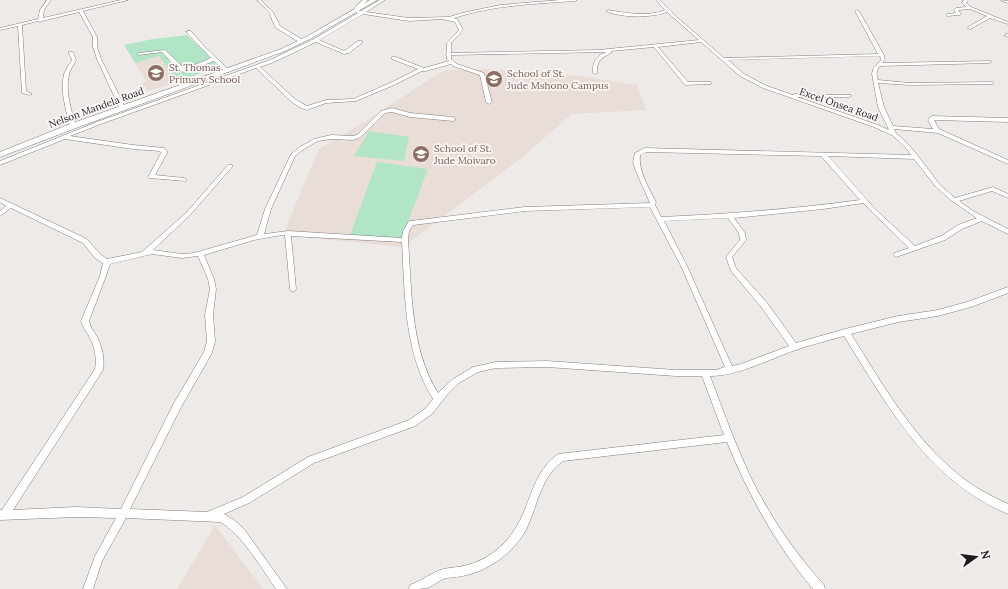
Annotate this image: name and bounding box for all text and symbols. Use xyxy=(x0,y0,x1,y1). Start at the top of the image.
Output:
place label: St. Thomas Primary School xyxy=(169,61,240,86)
school or university icon: St. Thomas Primary School xyxy=(146,63,166,83)
place label: School of St. Jude Mshono Campus xyxy=(506,67,609,92)
school or university icon: School of St. Jude Mshono Campus xyxy=(484,69,504,89)
street label: Nelson Mandela Road xyxy=(47,84,146,131)
street label: Excel Onsea Road xyxy=(798,85,880,124)
place label: School of St. Jude Moivaro xyxy=(433,142,496,167)
school or university icon: School of St. Jude Moivaro xyxy=(411,144,431,164)
north arrow xyxy=(956,537,996,577)
text: N xyxy=(978,549,994,561)

